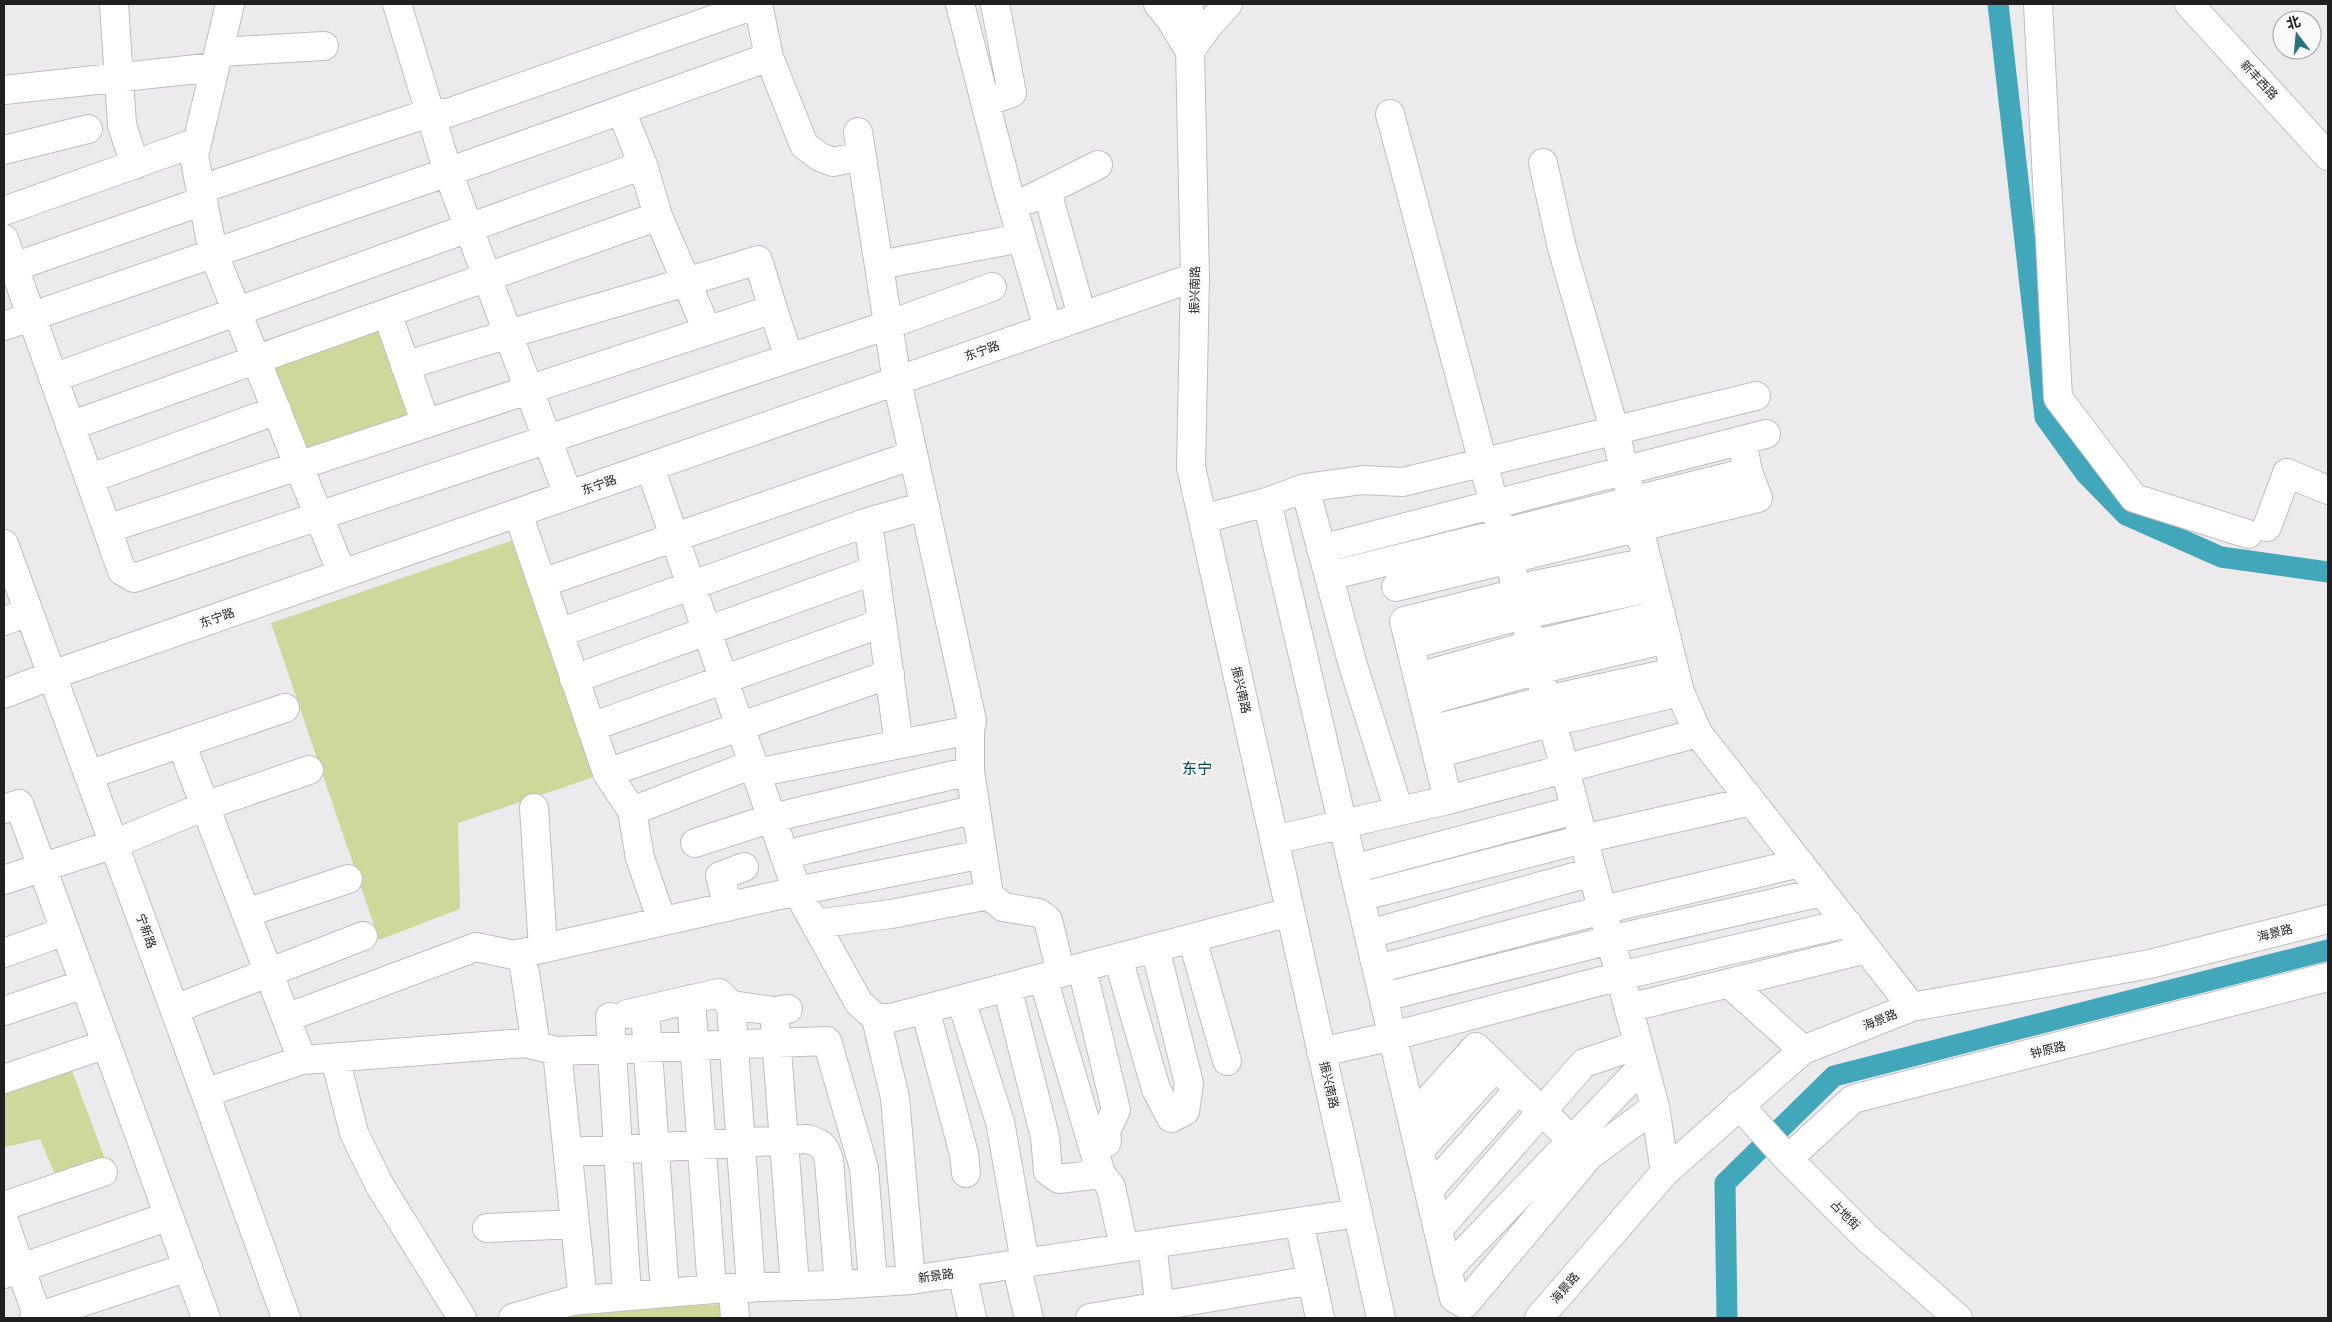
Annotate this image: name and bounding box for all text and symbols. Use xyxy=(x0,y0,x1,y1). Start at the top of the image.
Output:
north arrow xyxy=(2272,10,2322,60)
text: 北 xyxy=(2284,13,2302,32)
street label: 新丰西路 xyxy=(2238,58,2280,102)
street label: 振兴南路 xyxy=(1188,266,1202,314)
street label: 东宁路 xyxy=(963,339,1001,363)
street label: 东宁路 xyxy=(580,473,618,497)
street label: 东宁路 xyxy=(198,606,236,630)
street label: 振兴南路 xyxy=(1229,665,1253,715)
district label: 东宁 xyxy=(1182,760,1212,778)
street label: 宁新路 xyxy=(133,912,159,950)
street label: 海景路 xyxy=(2256,922,2294,944)
street label: 海景路 xyxy=(1861,1007,1899,1033)
street label: 钟原路 xyxy=(2029,1039,2067,1061)
street label: 振兴南路 xyxy=(1317,1060,1341,1110)
street label: 占地街 xyxy=(1827,1197,1863,1233)
street label: 新景路 xyxy=(917,1267,955,1285)
street label: 海景路 xyxy=(1548,1270,1582,1306)

